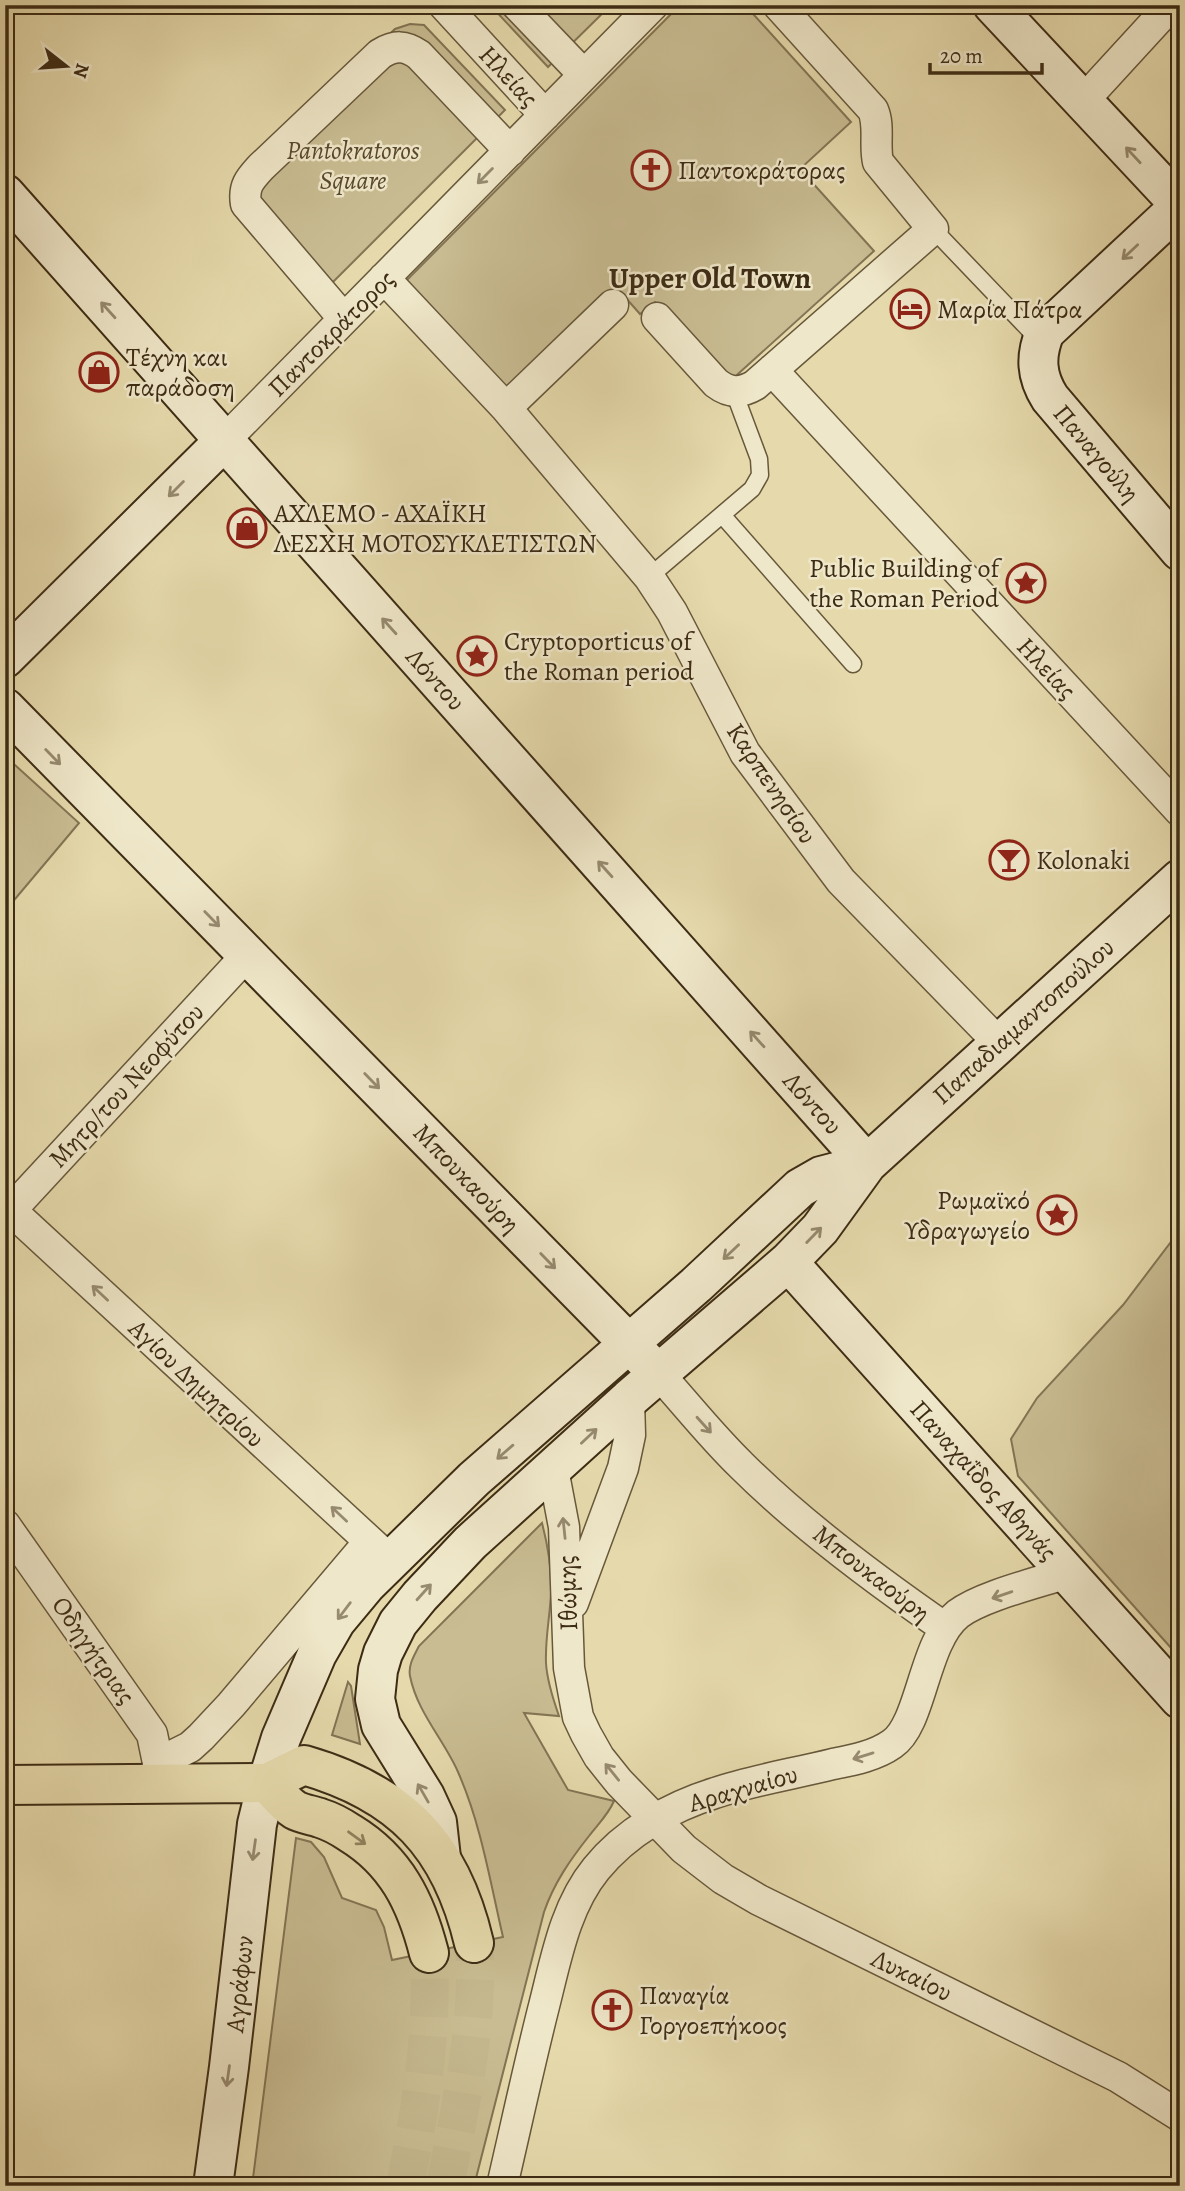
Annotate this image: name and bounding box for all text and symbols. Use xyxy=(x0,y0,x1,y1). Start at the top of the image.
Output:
north arrow xyxy=(32,32,102,102)
scale bar xyxy=(930,32,1042,76)
street label: Ηλείας xyxy=(471,38,546,115)
text: 20 m xyxy=(940,42,983,70)
text: N xyxy=(67,60,96,81)
park label: Pantokratoros Square xyxy=(286,133,420,198)
one-way arrow xyxy=(1125,146,1141,164)
church icon: Παντοκράτορας xyxy=(630,149,672,191)
place label: Παντοκράτορας xyxy=(678,153,846,188)
one-way arrow xyxy=(476,168,493,185)
one-way arrow xyxy=(1122,244,1139,261)
district label: Upper Old Town xyxy=(609,258,811,298)
street label: Παντοκράτορος xyxy=(260,262,403,405)
hotel icon: Μαρία Πάτρα xyxy=(889,288,931,330)
place label: Μαρία Πάτρα xyxy=(937,292,1083,327)
one-way arrow xyxy=(100,301,116,319)
place label: Τέχνη και παράδοση xyxy=(126,340,235,405)
shop icon: Τέχνη και παράδοση xyxy=(78,351,120,393)
street label: Παναγούλη xyxy=(1045,397,1148,510)
one-way arrow xyxy=(168,480,185,497)
place label: ΑΧΛΕΜΟ - ΑΧΑΪΚΗ ΛΕΣΧΗ ΜΟΤΟΣΥΚΛΕΤΙΣΤΩΝ xyxy=(273,496,597,561)
shop icon: ΑΧΛΕΜΟ - ΑΧΑΪΚΗ ΛΕΣΧΗ ΜΟΤΟΣΥΚΛΕΤΙΣΤΩΝ xyxy=(226,507,268,549)
place label: Public Building of the Roman Period xyxy=(809,551,1002,616)
place icon: Public Building of the Roman Period xyxy=(1005,562,1047,604)
one-way arrow xyxy=(381,617,397,635)
place label: Cryptoporticus of the Roman period xyxy=(504,624,695,689)
street label: Ηλείας xyxy=(1009,630,1084,707)
place icon: Cryptoporticus of the Roman period xyxy=(456,635,498,677)
street label: Λόντου xyxy=(397,639,473,718)
street label: Καρπενησίου xyxy=(718,716,825,851)
one-way arrow xyxy=(44,748,61,765)
bar icon: Kolonaki xyxy=(988,839,1030,881)
place label: Kolonaki xyxy=(1036,843,1130,878)
one-way arrow xyxy=(598,861,614,879)
one-way arrow xyxy=(204,910,221,927)
street label: Παπαδιαμαντοπούλου xyxy=(925,930,1122,1112)
street label: Μητρ/του Νεοφύτου xyxy=(41,995,212,1175)
one-way arrow xyxy=(749,1031,765,1049)
street label: Λόντου xyxy=(774,1063,850,1142)
one-way arrow xyxy=(363,1073,380,1090)
street label: Μπουκαούρη xyxy=(405,1116,528,1241)
place label: Ρωμαϊκό Υδραγωγείο xyxy=(904,1183,1030,1248)
place icon: Ρωμαϊκό Υδραγωγείο xyxy=(1036,1194,1078,1236)
one-way arrow xyxy=(805,1227,822,1244)
one-way arrow xyxy=(723,1244,740,1261)
one-way arrow xyxy=(540,1253,557,1270)
one-way arrow xyxy=(92,1285,109,1302)
street label: Αγίου Δημητρίου xyxy=(120,1311,272,1455)
street label: Παναχαΐδος Αθηνάς xyxy=(902,1392,1065,1568)
one-way arrow xyxy=(696,1416,712,1434)
one-way arrow xyxy=(580,1427,597,1444)
one-way arrow xyxy=(497,1444,515,1460)
one-way arrow xyxy=(331,1506,348,1523)
street label: Μπουκαούρη xyxy=(806,1516,938,1630)
one-way arrow xyxy=(557,1517,570,1540)
street label: Ιθώμης xyxy=(549,1555,586,1631)
one-way arrow xyxy=(416,1583,432,1601)
street label: Οδηγήτριας xyxy=(44,1589,144,1711)
one-way arrow xyxy=(992,1590,1014,1602)
one-way arrow xyxy=(336,1602,351,1620)
one-way arrow xyxy=(853,1751,875,1764)
street label: Αραχναίου xyxy=(684,1756,802,1821)
one-way arrow xyxy=(604,1764,619,1782)
one-way arrow xyxy=(416,1783,430,1803)
one-way arrow xyxy=(347,1831,366,1846)
one-way arrow xyxy=(247,1838,260,1861)
street label: Αγράφων xyxy=(217,1934,262,2035)
street label: Λυκαίου xyxy=(865,1940,958,2010)
place label: Παναγία Γοργοεπήκοος xyxy=(639,1978,787,2043)
church icon: Παναγία Γοργοεπήκοος xyxy=(591,1989,633,2031)
one-way arrow xyxy=(222,2064,235,2087)

